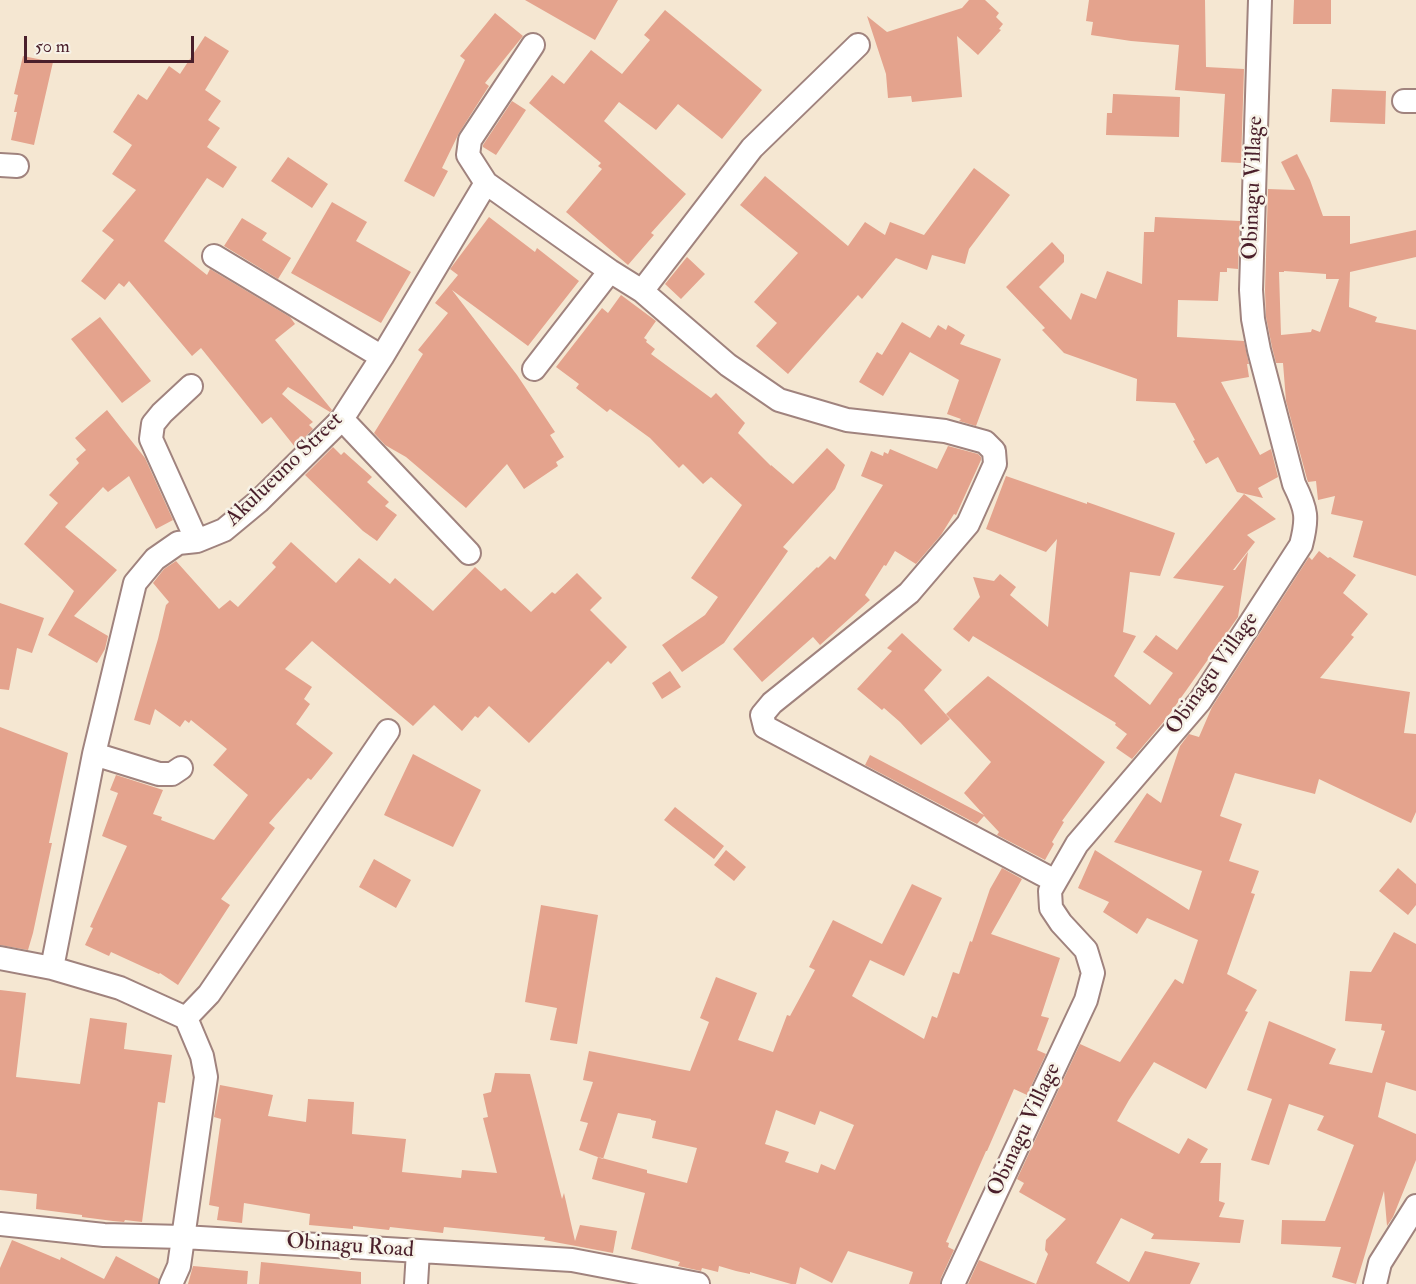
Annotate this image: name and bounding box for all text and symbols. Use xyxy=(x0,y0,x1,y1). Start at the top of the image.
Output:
scale bar xyxy=(27,24,196,62)
text: 50 m xyxy=(35,35,70,58)
street label: Obinagu Village xyxy=(1238,116,1270,260)
street label: Akulueuno Street xyxy=(221,407,349,533)
street label: Obinagu Village xyxy=(1161,608,1265,740)
street label: Obinagu Village xyxy=(983,1059,1067,1201)
street label: Obinagu Road xyxy=(285,1229,415,1265)

